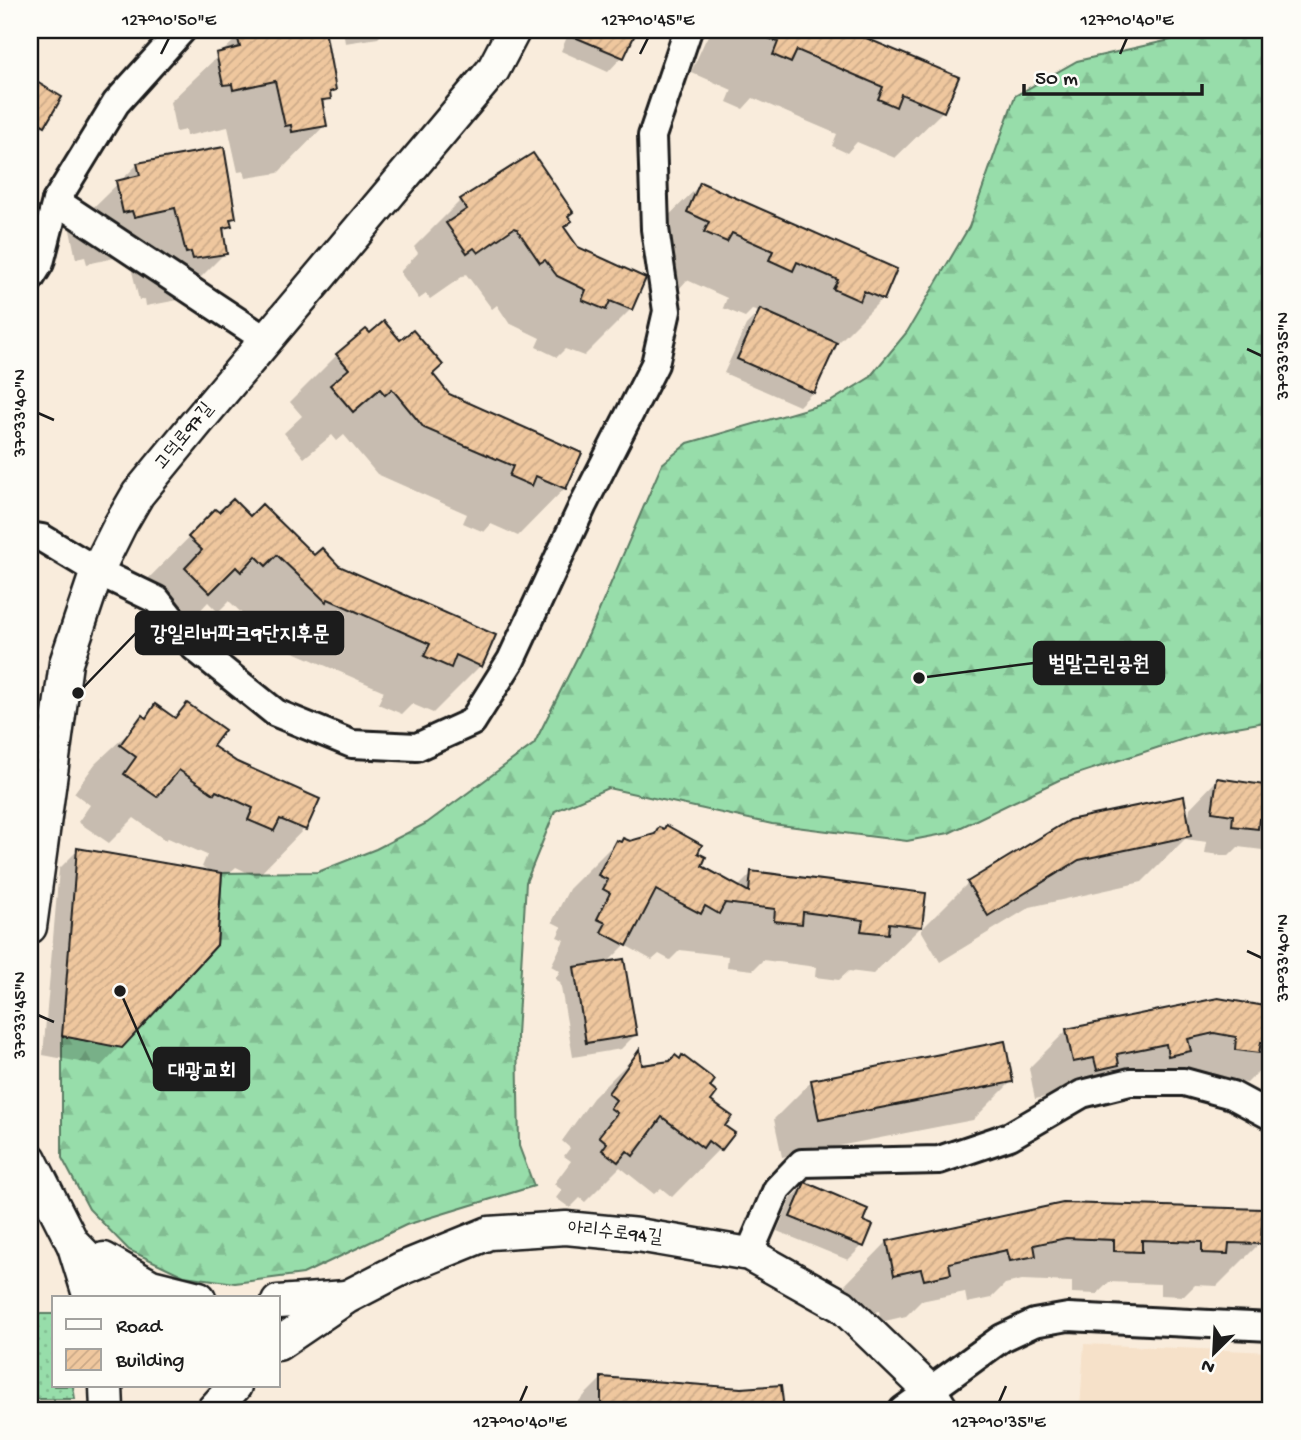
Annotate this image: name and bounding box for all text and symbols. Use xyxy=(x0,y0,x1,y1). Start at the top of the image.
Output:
text: 127°10'50"E xyxy=(121,11,217,32)
text: 127°10'45"E xyxy=(601,11,695,32)
text: 127°10'40"E xyxy=(1079,11,1174,32)
scale bar xyxy=(1024,52,1203,96)
text: 50 m xyxy=(1035,68,1078,93)
text: 37°33'35"N xyxy=(1274,312,1295,401)
text: 37°33'40"N xyxy=(11,369,32,458)
street label: 고덕로97길 xyxy=(151,398,219,476)
callout: 강일리버파크9단지후문 xyxy=(136,612,343,654)
text: 강일리버파크9단지후문 xyxy=(150,623,330,649)
callout: 벌말근린공원 xyxy=(1034,642,1164,684)
text: 벌말근린공원 xyxy=(1048,653,1150,679)
text: 37°33'40"N xyxy=(1274,914,1295,1003)
text: 37°33'45"N xyxy=(11,971,32,1060)
callout: 대광교회 xyxy=(154,1048,249,1090)
text: 대광교회 xyxy=(168,1061,236,1086)
street label: 아리수로94길 xyxy=(567,1218,663,1250)
legend xyxy=(52,1296,280,1388)
text: Road xyxy=(116,1316,164,1341)
north arrow xyxy=(1178,1318,1248,1388)
text: Building xyxy=(115,1350,185,1375)
text: N xyxy=(1198,1352,1219,1378)
text: 127°10'40"E xyxy=(472,1413,567,1434)
text: 127°10'35"E xyxy=(951,1413,1046,1434)

